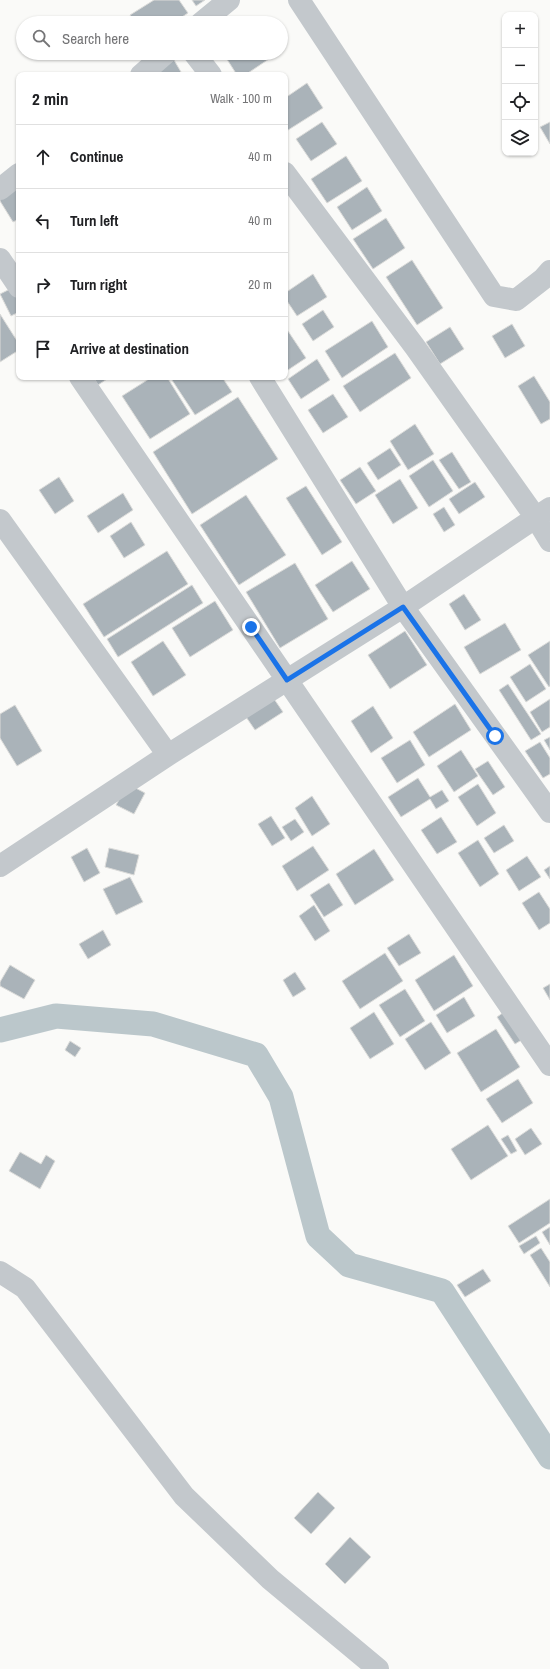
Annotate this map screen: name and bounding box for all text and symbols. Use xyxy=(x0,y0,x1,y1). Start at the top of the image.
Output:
map controls xyxy=(502,12,538,156)
button: + xyxy=(502,12,538,48)
search box xyxy=(16,16,288,60)
icon: search xyxy=(30,27,52,49)
text: Search here xyxy=(62,28,129,49)
button: − xyxy=(502,48,538,84)
button: locate xyxy=(502,84,538,120)
text: 2 min xyxy=(32,87,68,110)
text: Walk · 100 m xyxy=(210,90,272,107)
button: layers xyxy=(502,120,538,156)
icon: ahead xyxy=(32,146,54,168)
text: Continue xyxy=(70,146,123,167)
text: 40 m xyxy=(248,148,272,165)
icon: left xyxy=(32,210,54,232)
text: Turn left xyxy=(70,210,118,231)
text: 40 m xyxy=(248,212,272,229)
icon: right xyxy=(32,274,54,296)
text: Turn right xyxy=(70,274,127,295)
text: 20 m xyxy=(248,276,272,293)
icon: arrive xyxy=(32,338,54,360)
text: Arrive at destination xyxy=(70,338,189,359)
route end xyxy=(242,618,260,636)
route start xyxy=(486,727,504,745)

